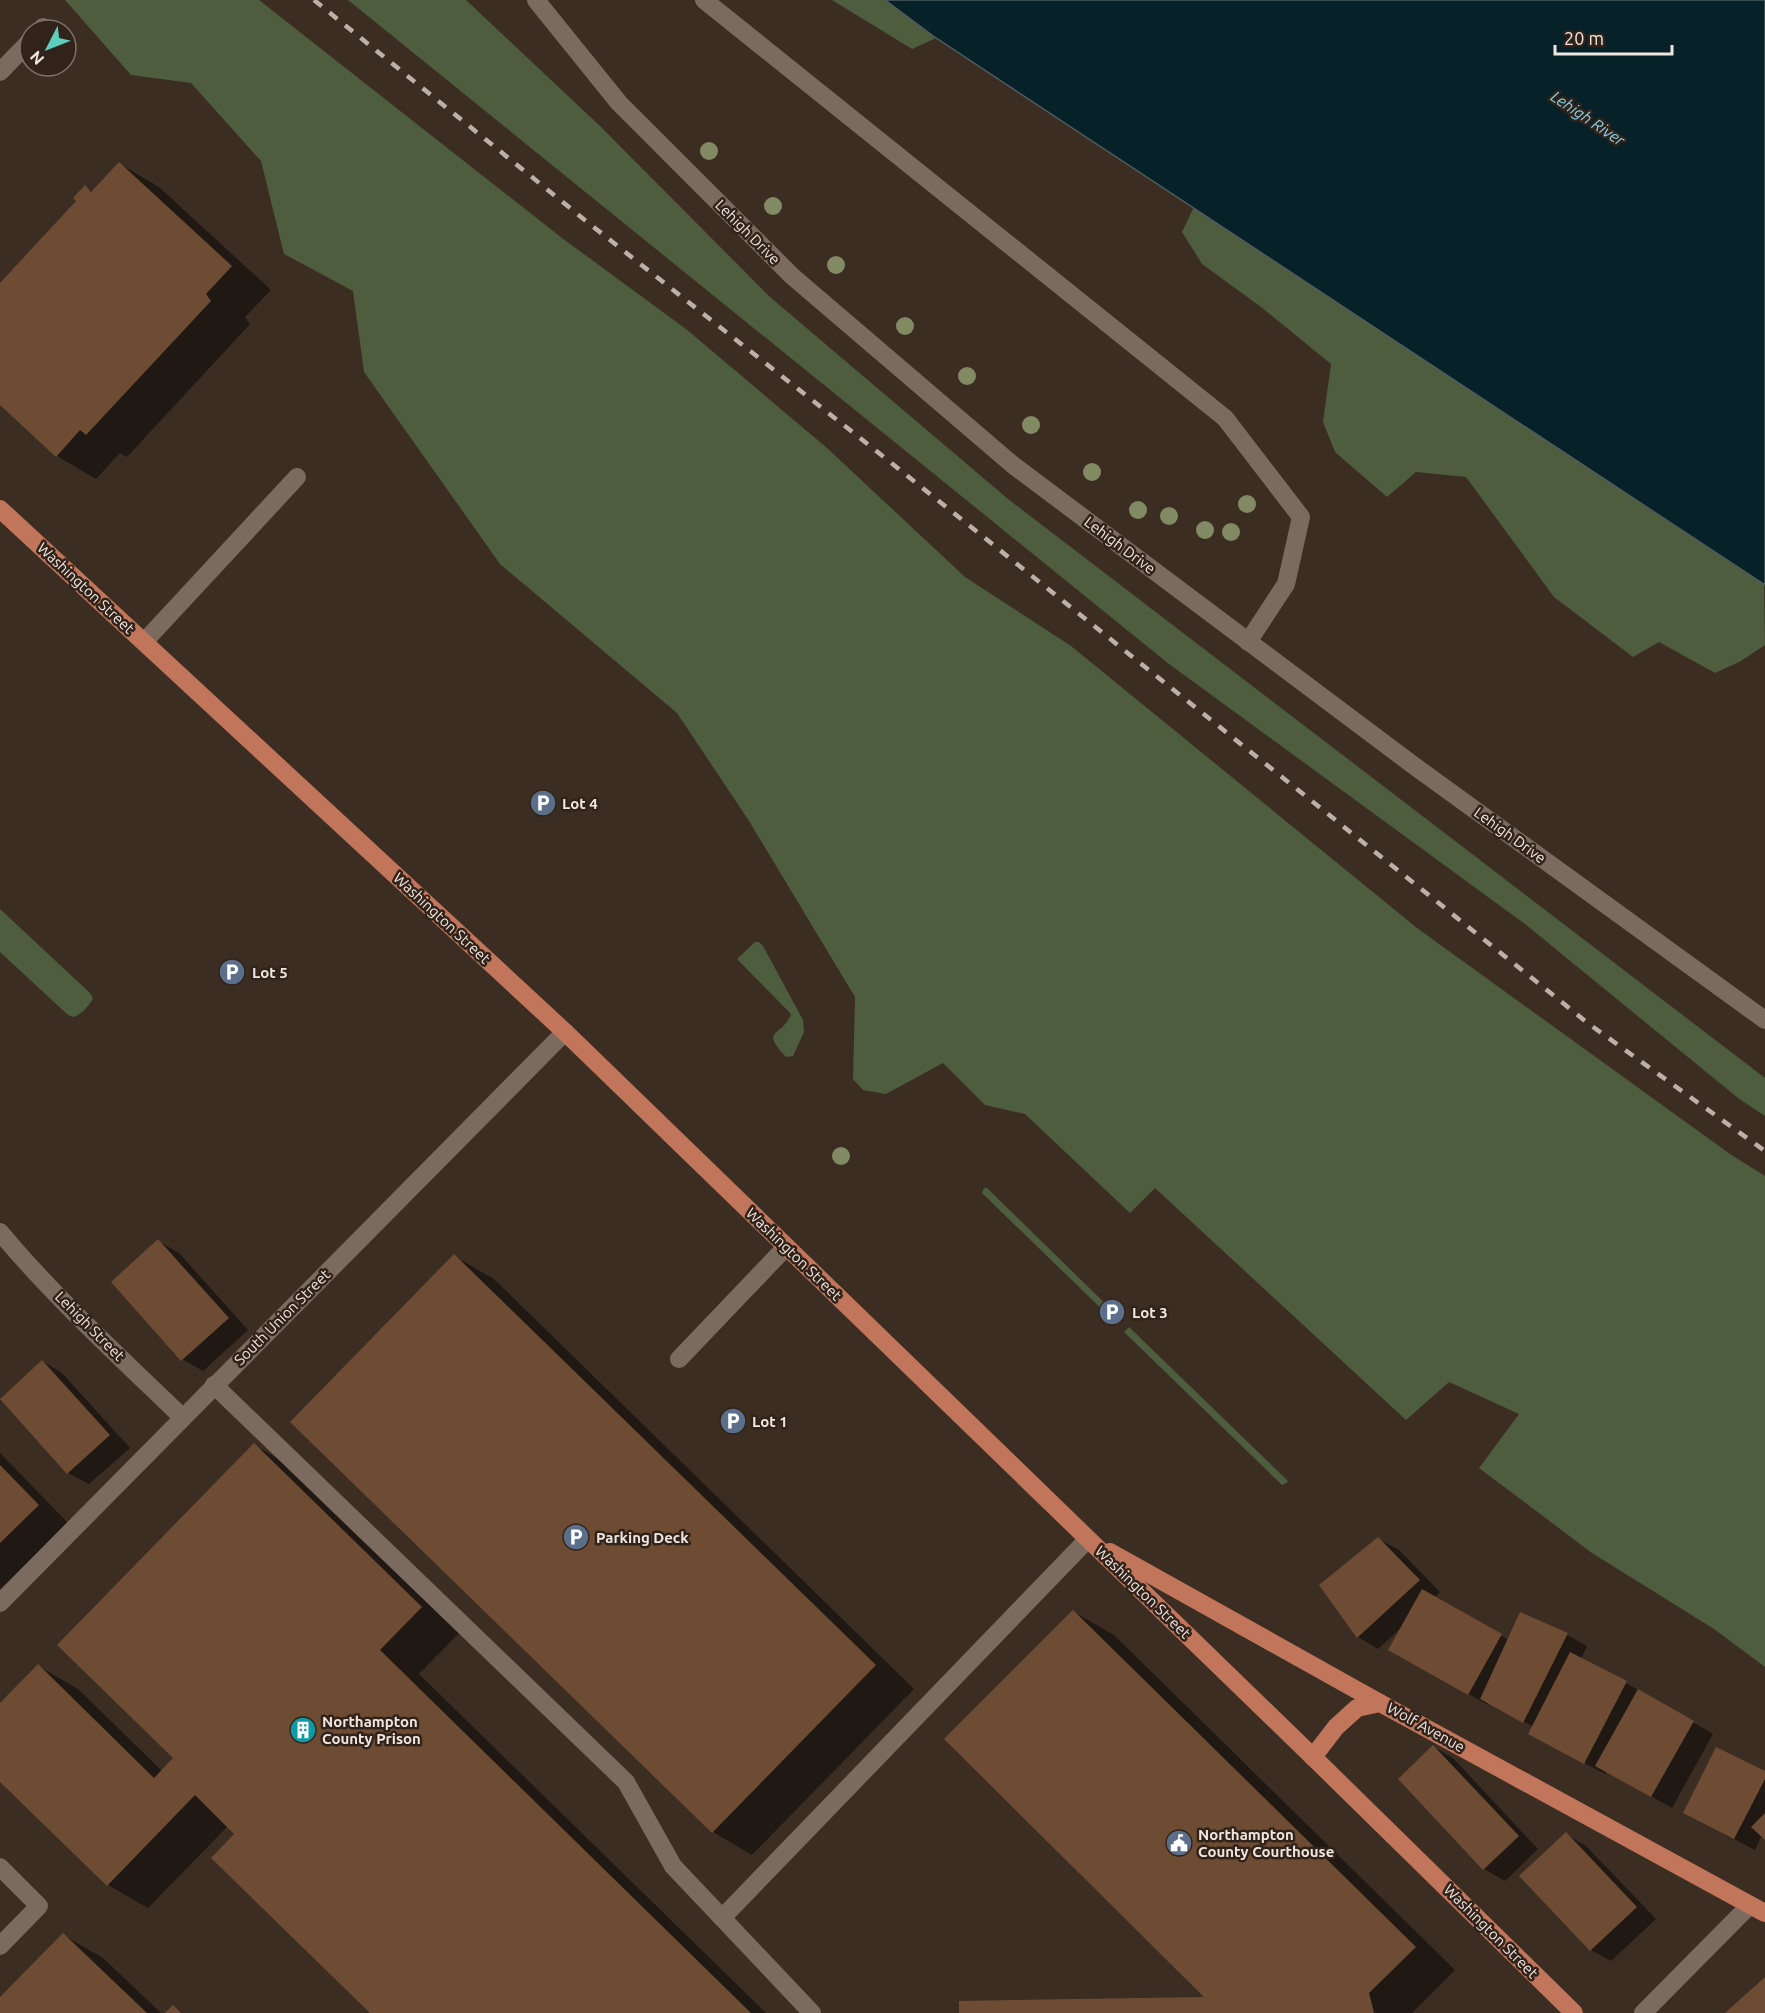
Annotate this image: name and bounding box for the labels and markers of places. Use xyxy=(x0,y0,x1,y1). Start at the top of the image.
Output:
parking icon: Lot 4 xyxy=(528,788,558,818)
place label: Lot 4 xyxy=(562,795,598,812)
parking icon: Lot 5 xyxy=(217,957,247,987)
place label: Lot 5 xyxy=(252,964,288,981)
parking icon: Lot 3 xyxy=(1097,1297,1127,1327)
place label: Lot 3 xyxy=(1132,1304,1168,1321)
parking icon: Lot 1 xyxy=(718,1406,748,1436)
place label: Lot 1 xyxy=(752,1413,788,1430)
parking icon: Parking Deck xyxy=(561,1522,591,1552)
place label: Parking Deck xyxy=(596,1529,689,1546)
place label: Northampton County Prison xyxy=(322,1713,421,1747)
building icon: Northampton County Prison xyxy=(288,1715,318,1745)
place label: Northampton County Courthouse xyxy=(1198,1826,1334,1860)
public building icon: Northampton County Courthouse xyxy=(1164,1828,1194,1858)

